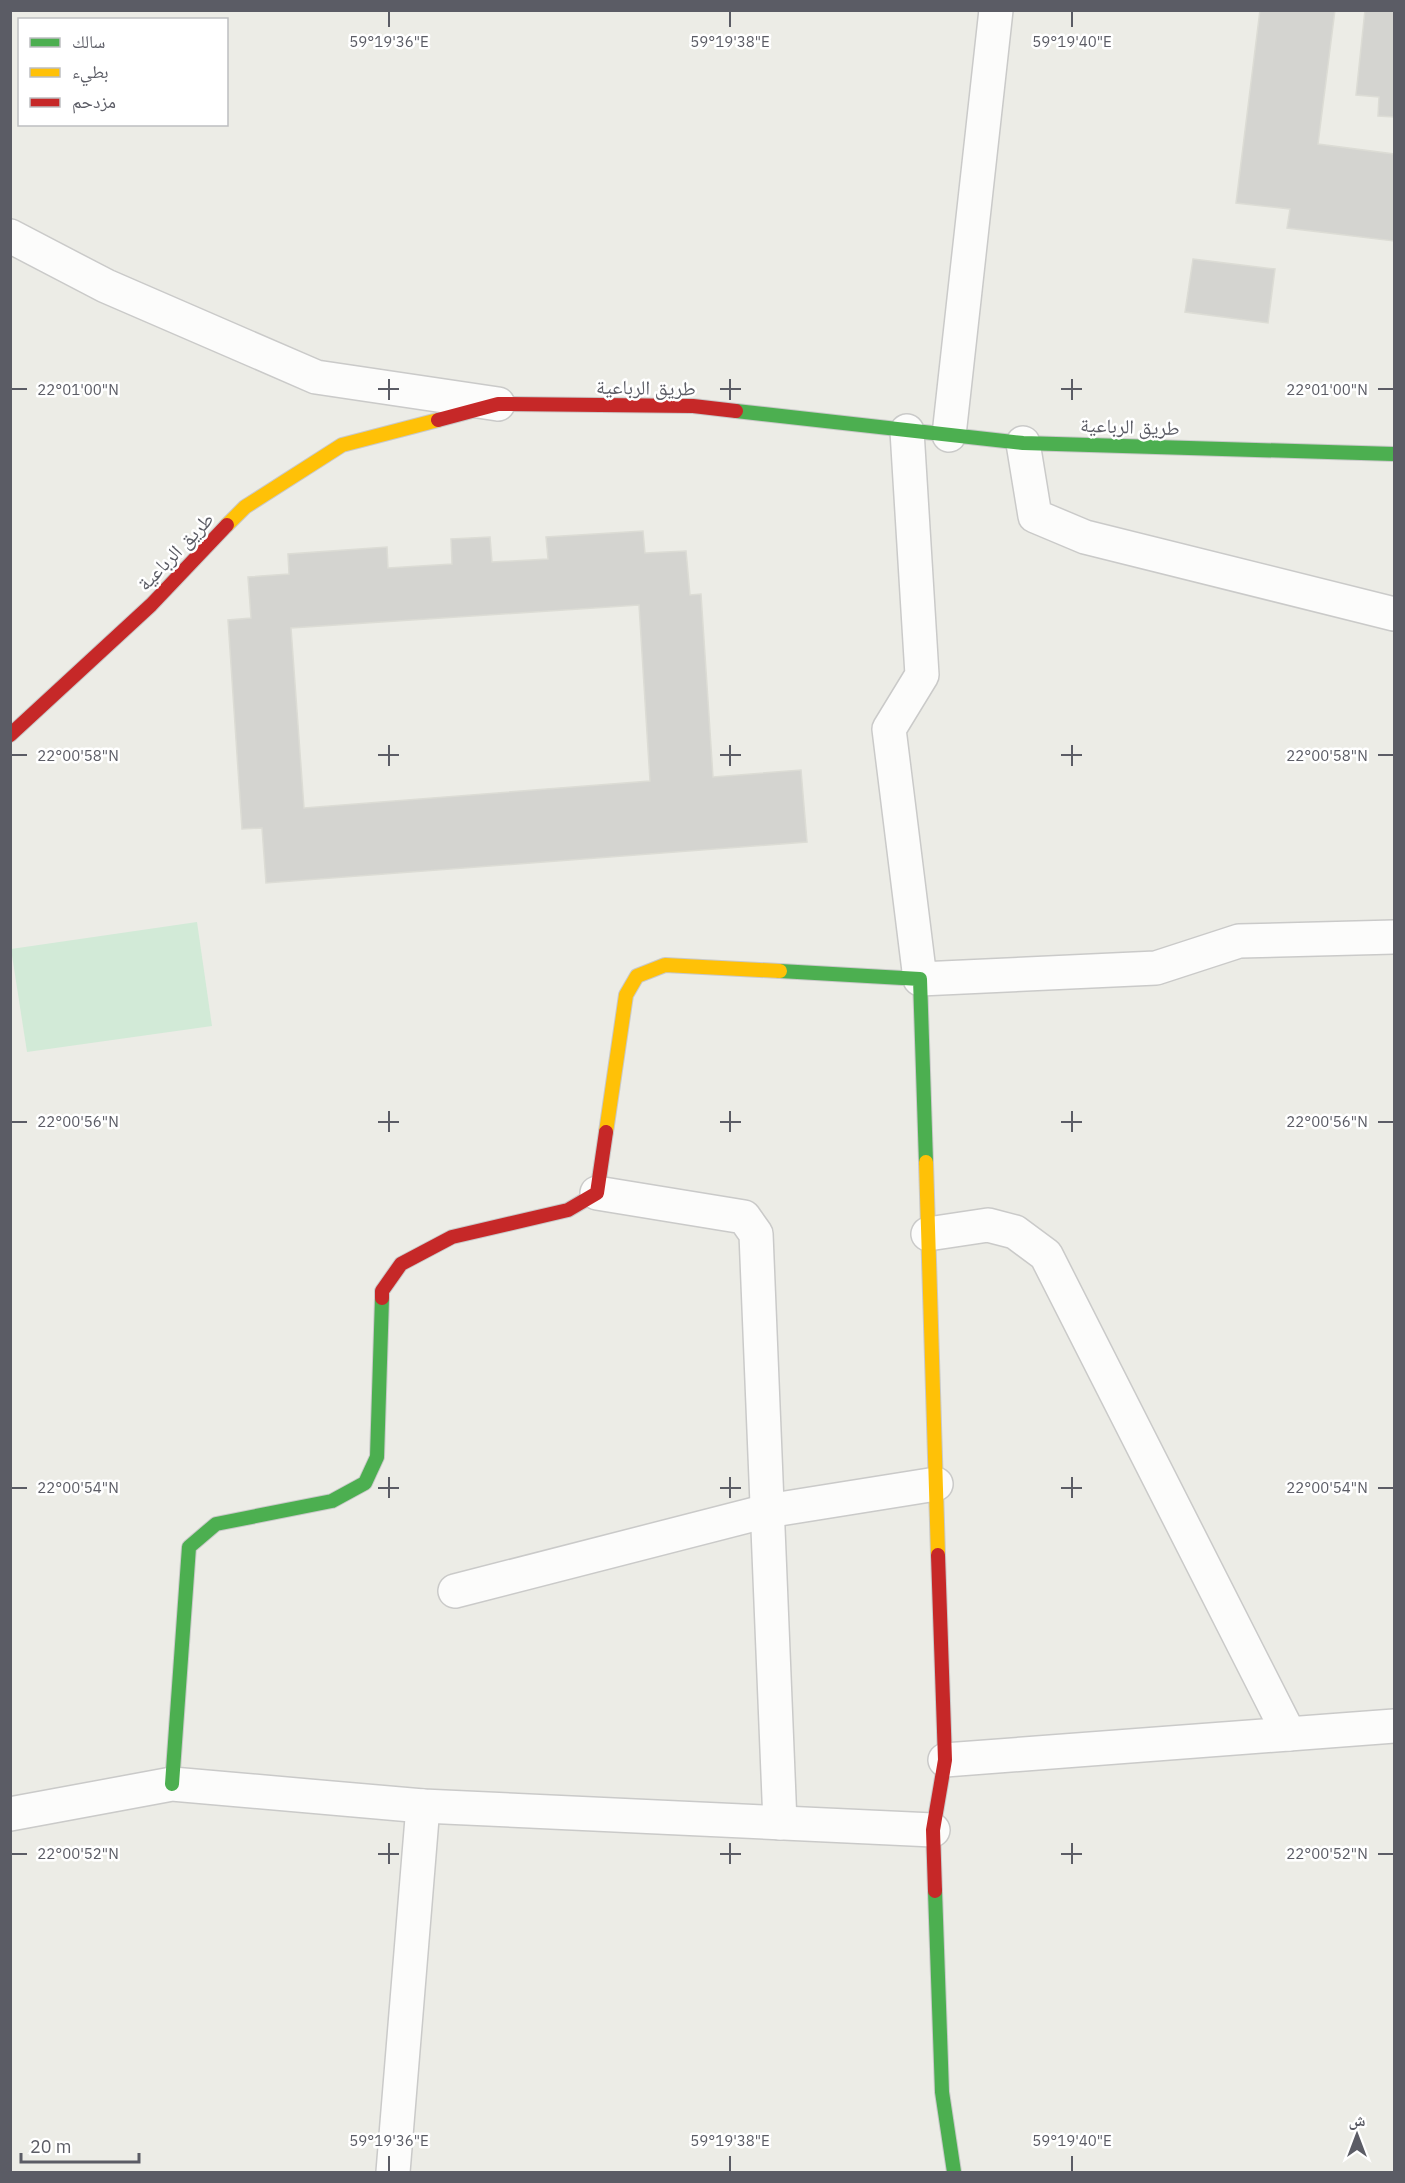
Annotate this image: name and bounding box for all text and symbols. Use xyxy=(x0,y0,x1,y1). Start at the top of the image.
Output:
legend xyxy=(18,18,228,126)
text: سالك xyxy=(72,30,105,53)
text: 59°19'36"E xyxy=(349,32,429,51)
text: 59°19'38"E xyxy=(690,32,770,51)
text: 59°19'40"E xyxy=(1032,32,1112,51)
text: بطيء xyxy=(72,60,109,87)
text: مزدحم xyxy=(72,90,116,114)
street label: طريق الرباعية xyxy=(596,373,696,401)
text: 22°01'00"N xyxy=(37,380,119,399)
text: 22°01'00"N xyxy=(1286,380,1368,399)
street label: طريق الرباعية xyxy=(1080,411,1180,441)
street label: طريق الرباعية xyxy=(131,506,219,596)
text: 22°00'58"N xyxy=(37,746,119,765)
text: 22°00'58"N xyxy=(1286,746,1368,765)
text: 22°00'56"N xyxy=(37,1112,119,1131)
text: 22°00'56"N xyxy=(1286,1112,1368,1131)
text: 22°00'54"N xyxy=(37,1478,119,1497)
text: 22°00'54"N xyxy=(1286,1478,1368,1497)
text: 22°00'52"N xyxy=(37,1844,119,1863)
text: 22°00'52"N xyxy=(1286,1844,1368,1863)
north arrow xyxy=(1327,2105,1387,2165)
text: ش xyxy=(1349,2110,1366,2130)
scale bar xyxy=(21,2126,140,2164)
text: 59°19'36"E xyxy=(349,2131,429,2150)
text: 59°19'38"E xyxy=(690,2131,770,2150)
text: 59°19'40"E xyxy=(1032,2131,1112,2150)
text: 20 m xyxy=(30,2135,72,2158)

